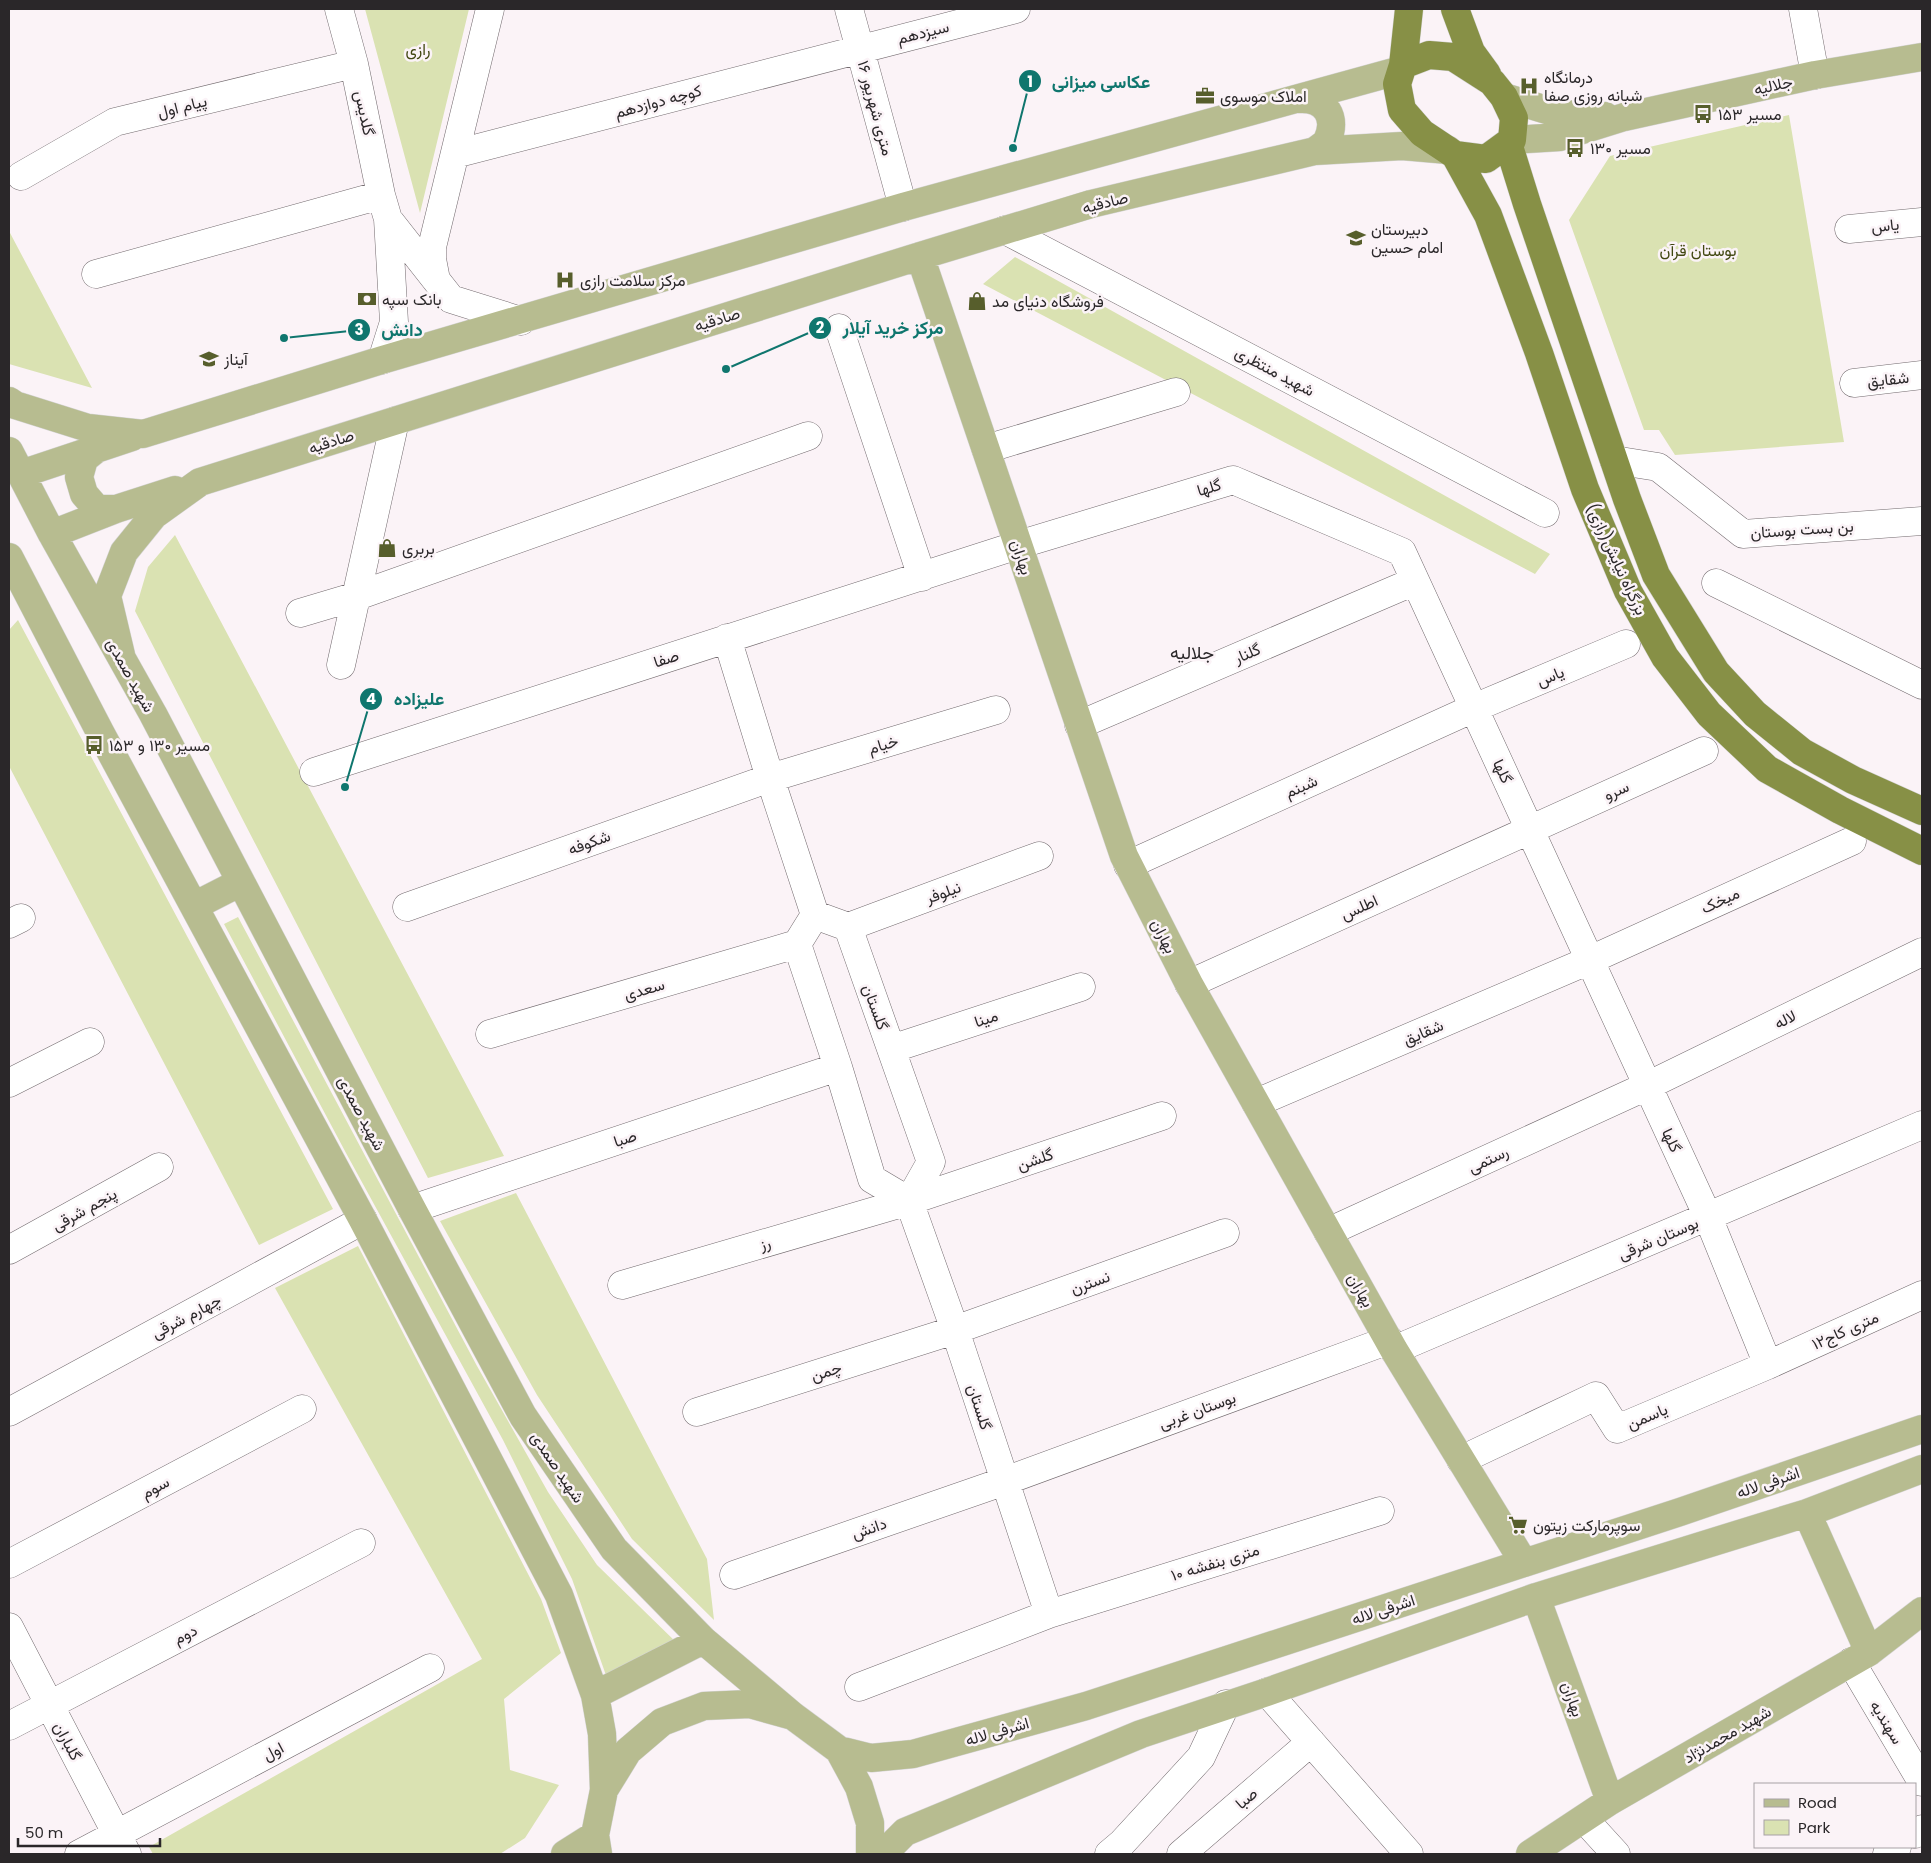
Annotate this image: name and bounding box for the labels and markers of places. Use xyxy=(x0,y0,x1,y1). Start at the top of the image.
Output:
callout: عکاسی میزانی xyxy=(1017,65,1161,98)
place label: درمانگاه شبانه روزی صفا xyxy=(1544,66,1642,107)
hospital icon: درمانگاه شبانه روزی صفا xyxy=(1518,75,1540,97)
office icon: املاک موسوی xyxy=(1194,85,1216,107)
place label: املاک موسوی xyxy=(1220,85,1307,108)
bus stop icon: مسیر ۱۵۳ xyxy=(1692,103,1714,125)
place label: مسیر ۱۵۳ xyxy=(1718,103,1781,126)
bus stop icon: مسیر ۱۳۰ xyxy=(1564,137,1586,159)
place label: مسیر ۱۳۰ xyxy=(1590,137,1651,160)
place label: دبیرستان امام حسین xyxy=(1371,218,1443,259)
school or university icon: دبیرستان امام حسین xyxy=(1345,227,1367,249)
hospital icon: مرکز سلامت رازی xyxy=(554,269,576,291)
place label: مرکز سلامت رازی xyxy=(580,269,686,292)
bank icon: بانک سپه xyxy=(356,288,378,310)
place label: بانک سپه xyxy=(382,288,442,311)
shop icon: فروشگاه دنیای مد xyxy=(966,290,988,312)
place label: فروشگاه دنیای مد xyxy=(992,290,1104,313)
callout: مرکز خرید آیلار xyxy=(807,311,953,344)
callout: دانش xyxy=(346,314,433,347)
school or university icon: آیناز xyxy=(198,348,220,370)
place label: آیناز xyxy=(223,348,249,371)
shop icon: بربری xyxy=(376,537,398,559)
place label: بربری xyxy=(402,537,435,560)
callout: علیزاده xyxy=(359,682,455,715)
bus stop icon: مسیر ۱۳۰ و ۱۵۳ xyxy=(83,734,105,756)
place label: مسیر ۱۳۰ و ۱۵۳ xyxy=(109,734,210,757)
supermarket icon: سوپرمارکت زیتون xyxy=(1507,1514,1529,1536)
place label: سوپرمارکت زیتون xyxy=(1533,1514,1640,1537)

